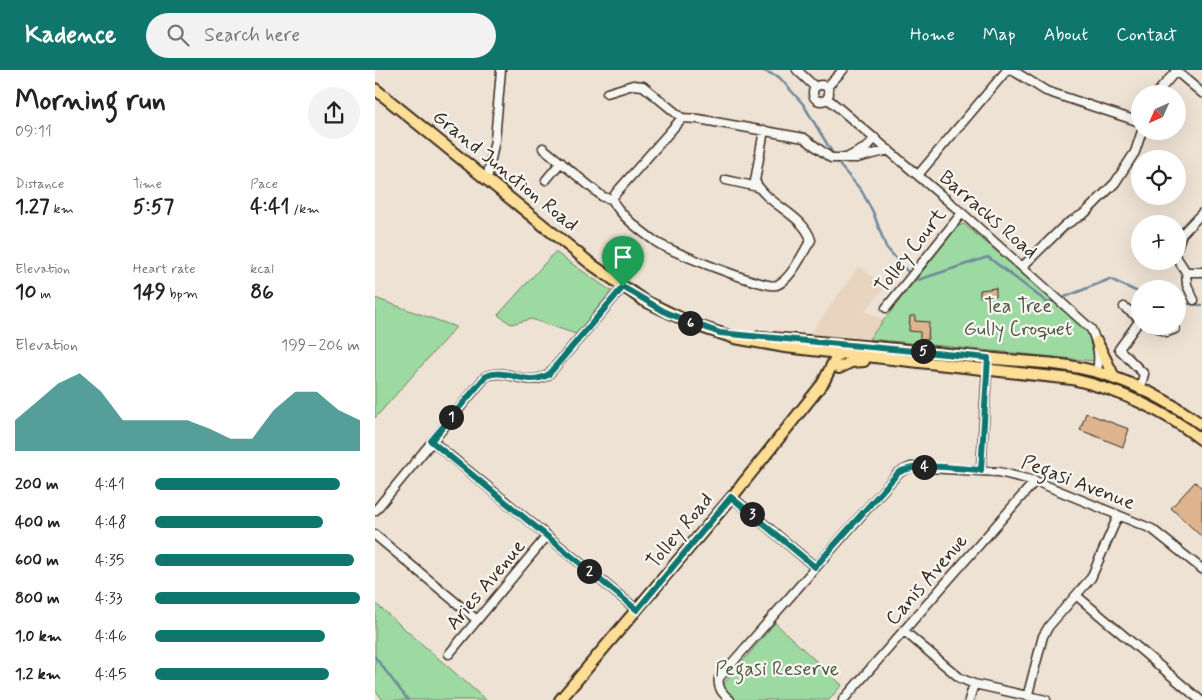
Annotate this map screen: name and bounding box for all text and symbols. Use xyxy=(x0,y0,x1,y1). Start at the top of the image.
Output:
search box xyxy=(146,13,496,58)
text: Kadence xyxy=(25,20,116,51)
icon: search xyxy=(164,21,192,49)
text: Search here xyxy=(204,23,300,48)
text: Home xyxy=(910,23,955,47)
text: Map xyxy=(983,23,1016,47)
text: About xyxy=(1044,23,1088,47)
text: Contact xyxy=(1116,23,1177,47)
text: Morning run xyxy=(15,83,166,120)
north arrow xyxy=(1131,85,1186,140)
map controls xyxy=(1131,85,1186,335)
button: share xyxy=(308,87,360,139)
street label: Grand Junction Road xyxy=(426,104,584,238)
text: 09:11 xyxy=(15,121,52,142)
button: locate xyxy=(1131,150,1186,205)
street label: Barracks Road xyxy=(933,165,1043,265)
text: Distance xyxy=(15,175,64,193)
text: Time xyxy=(133,175,162,193)
text: Pace xyxy=(250,175,278,193)
text: 1.27 xyxy=(15,193,50,221)
text: 5:57 xyxy=(133,193,174,221)
text: 4:41 xyxy=(250,193,289,221)
text: km xyxy=(50,200,74,218)
text: /km xyxy=(289,200,320,218)
street label: Tolley Court xyxy=(869,202,953,299)
button: + xyxy=(1131,215,1186,270)
pin xyxy=(602,236,644,287)
icon: arrive xyxy=(609,243,637,271)
text: Elevation xyxy=(15,260,70,278)
text: Heart rate xyxy=(133,260,196,278)
text: kcal xyxy=(250,260,274,278)
text: 10 xyxy=(15,278,36,306)
text: 149 xyxy=(133,278,166,306)
text: 86 xyxy=(250,278,274,306)
button: − xyxy=(1131,280,1186,335)
text: m xyxy=(36,285,51,303)
text: bpm xyxy=(166,285,198,303)
park label: Tea Tree Gully Croquet xyxy=(964,293,1072,343)
pin: 6 xyxy=(677,310,703,336)
text: 6 xyxy=(687,314,694,332)
text: Elevation xyxy=(15,335,78,356)
text: 199–206 m xyxy=(281,335,360,356)
pin: 5 xyxy=(911,338,935,364)
text: 5 xyxy=(919,342,928,360)
pin: 1 xyxy=(439,404,463,430)
text: 1 xyxy=(448,408,455,426)
street label: Pegasi Avenue xyxy=(1017,449,1139,519)
pin: 4 xyxy=(911,454,937,480)
text: 4 xyxy=(920,458,929,476)
text: 200 m xyxy=(15,474,59,495)
text: 4:41 xyxy=(95,474,125,495)
street label: Tolley Road xyxy=(640,487,720,575)
pin: 3 xyxy=(739,502,765,526)
text: 3 xyxy=(749,505,756,523)
text: 400 m xyxy=(15,512,60,533)
text: 4:48 xyxy=(95,512,127,533)
street label: Canis Avenue xyxy=(880,528,974,632)
street label: Aries Avenue xyxy=(440,534,532,636)
text: 600 m xyxy=(15,550,59,571)
text: 4:35 xyxy=(95,550,124,571)
pin: 2 xyxy=(577,558,601,584)
text: 2 xyxy=(586,562,593,580)
text: 800 m xyxy=(15,588,60,609)
text: 4:33 xyxy=(95,588,123,609)
text: 1.0 km xyxy=(15,626,62,647)
text: 4:46 xyxy=(95,626,127,647)
park label: Pegasi Reserve xyxy=(715,656,839,685)
text: 1.2 km xyxy=(15,664,61,685)
text: 4:45 xyxy=(95,664,126,685)

